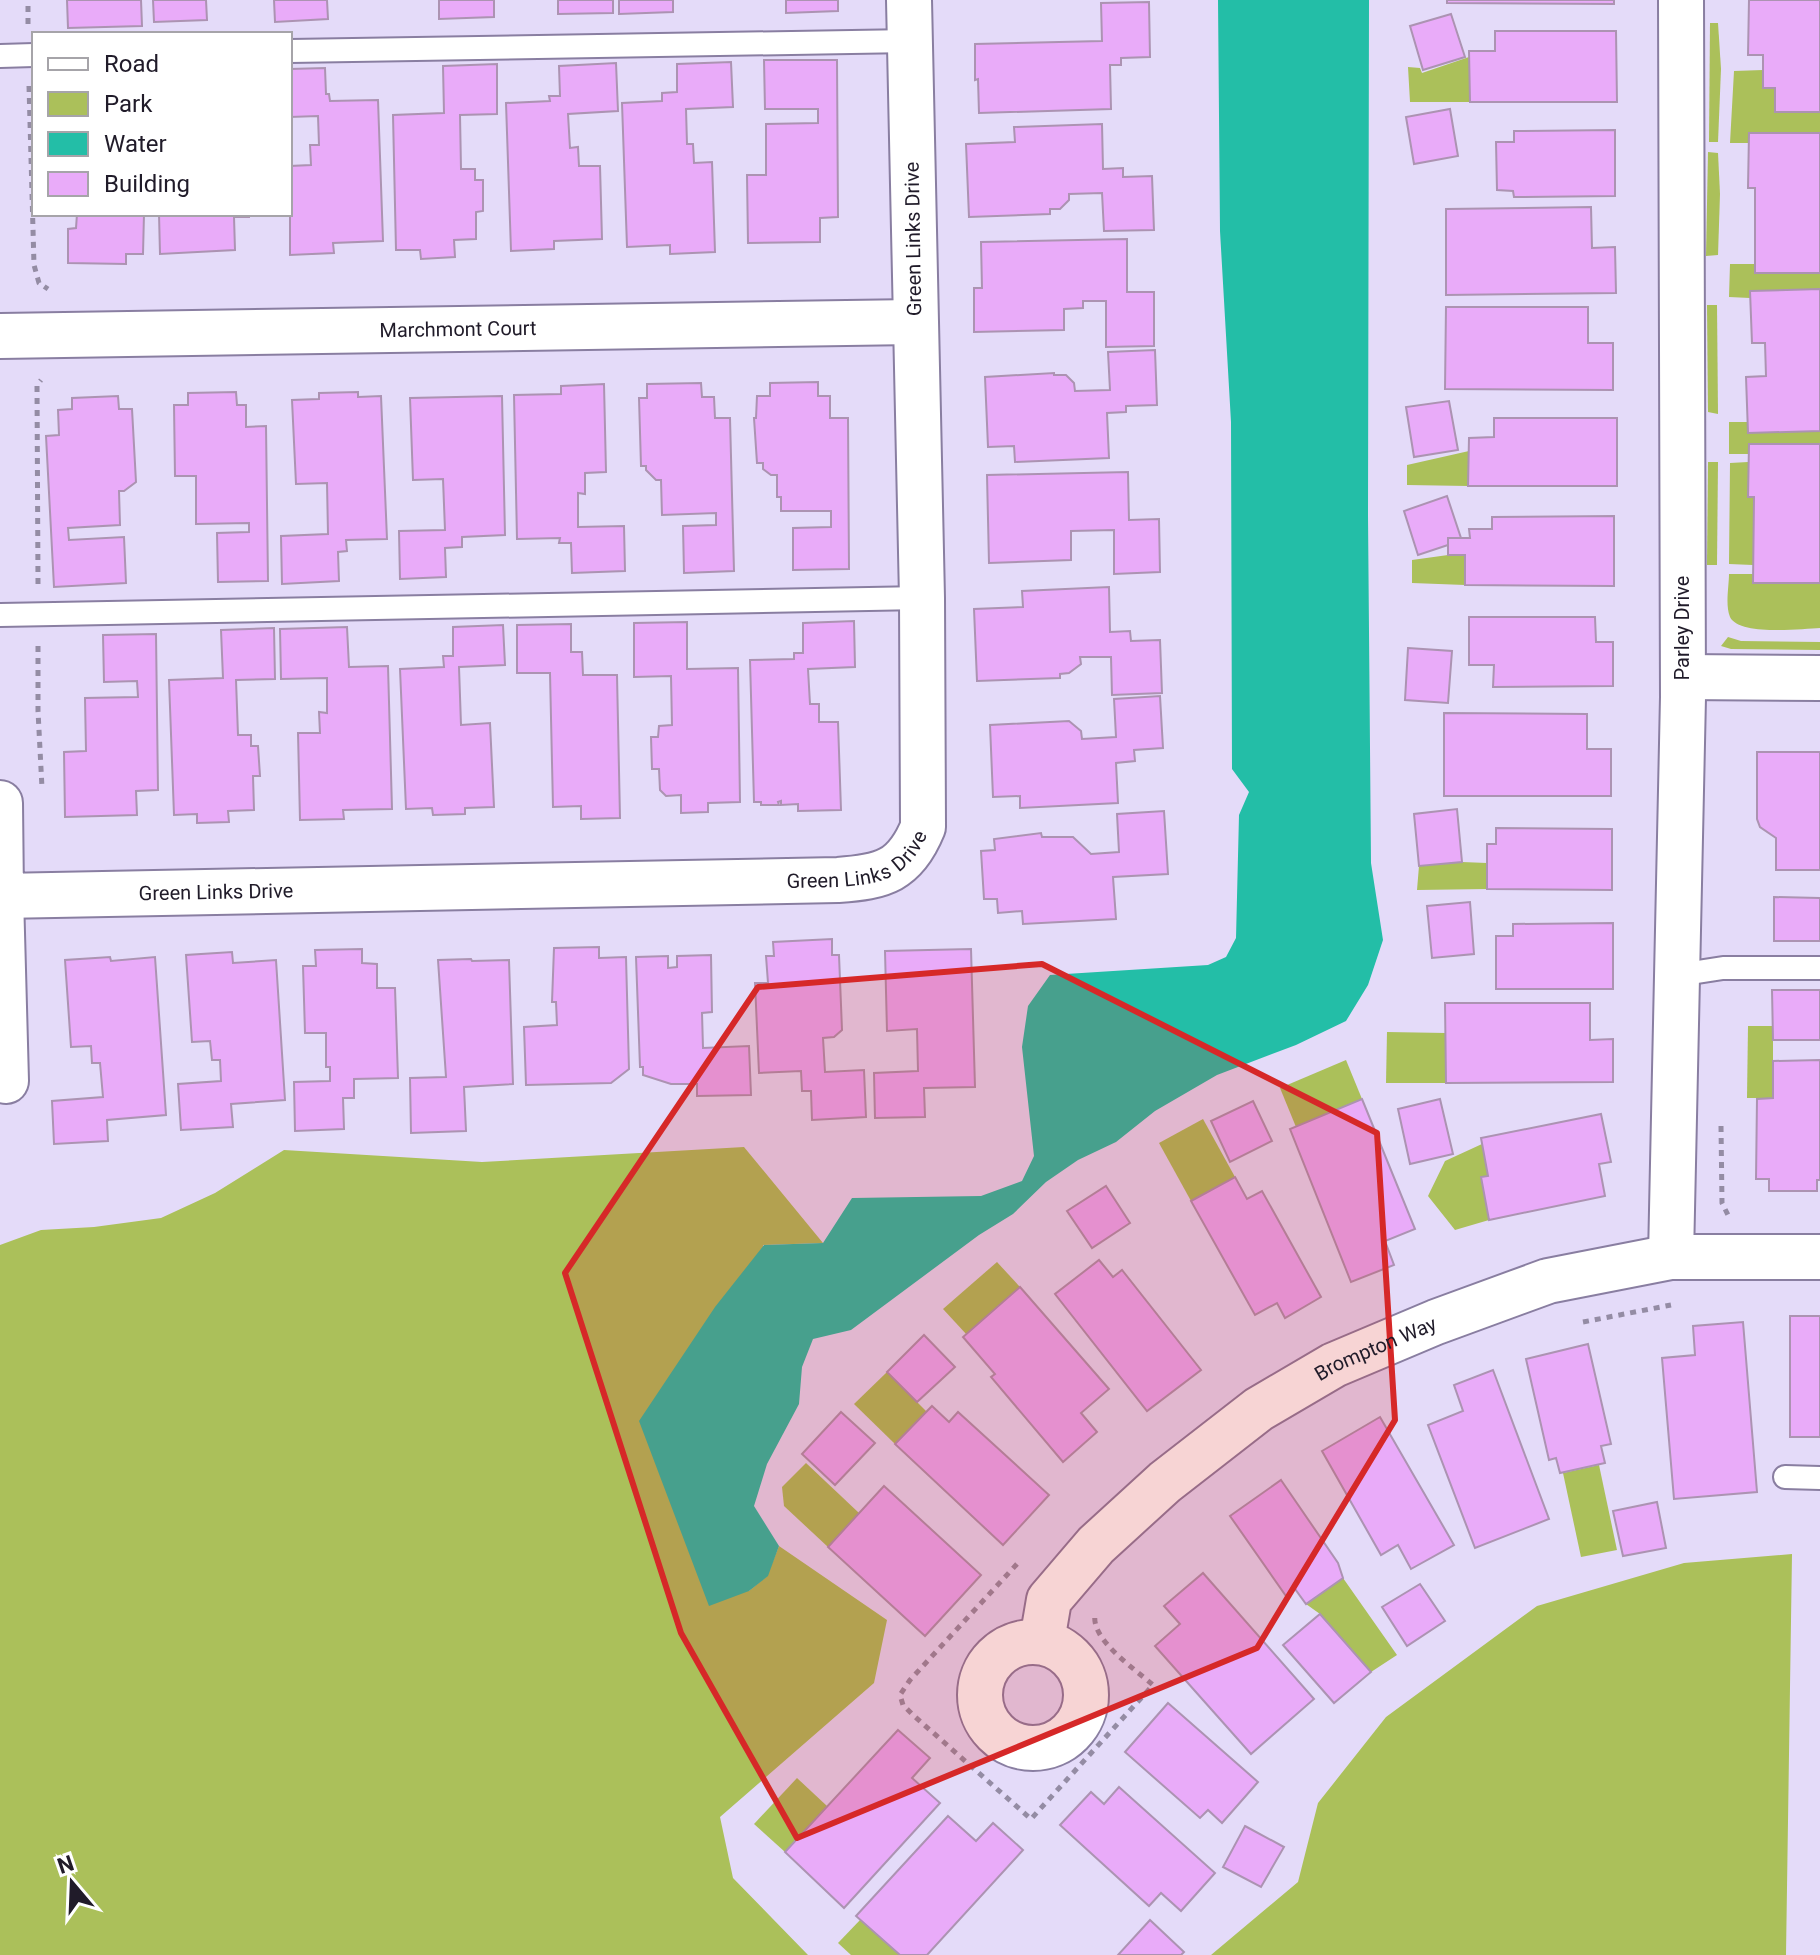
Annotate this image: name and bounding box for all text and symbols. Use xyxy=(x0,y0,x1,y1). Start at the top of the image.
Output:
legend xyxy=(32,32,292,216)
text: Road xyxy=(104,50,159,78)
text: Park xyxy=(104,90,153,118)
text: Water xyxy=(104,130,167,158)
street label: Green Links Drive xyxy=(900,162,926,316)
text: Building xyxy=(104,170,190,198)
street label: Marchmont Court xyxy=(379,316,537,342)
street label: Parley Drive xyxy=(1670,576,1694,680)
street label: Green Links Drive xyxy=(786,826,932,893)
street label: Green Links Drive xyxy=(138,878,293,905)
street label: Brompton Way xyxy=(1310,1311,1440,1386)
north arrow xyxy=(32,1843,112,1923)
text: N xyxy=(54,1850,77,1879)

